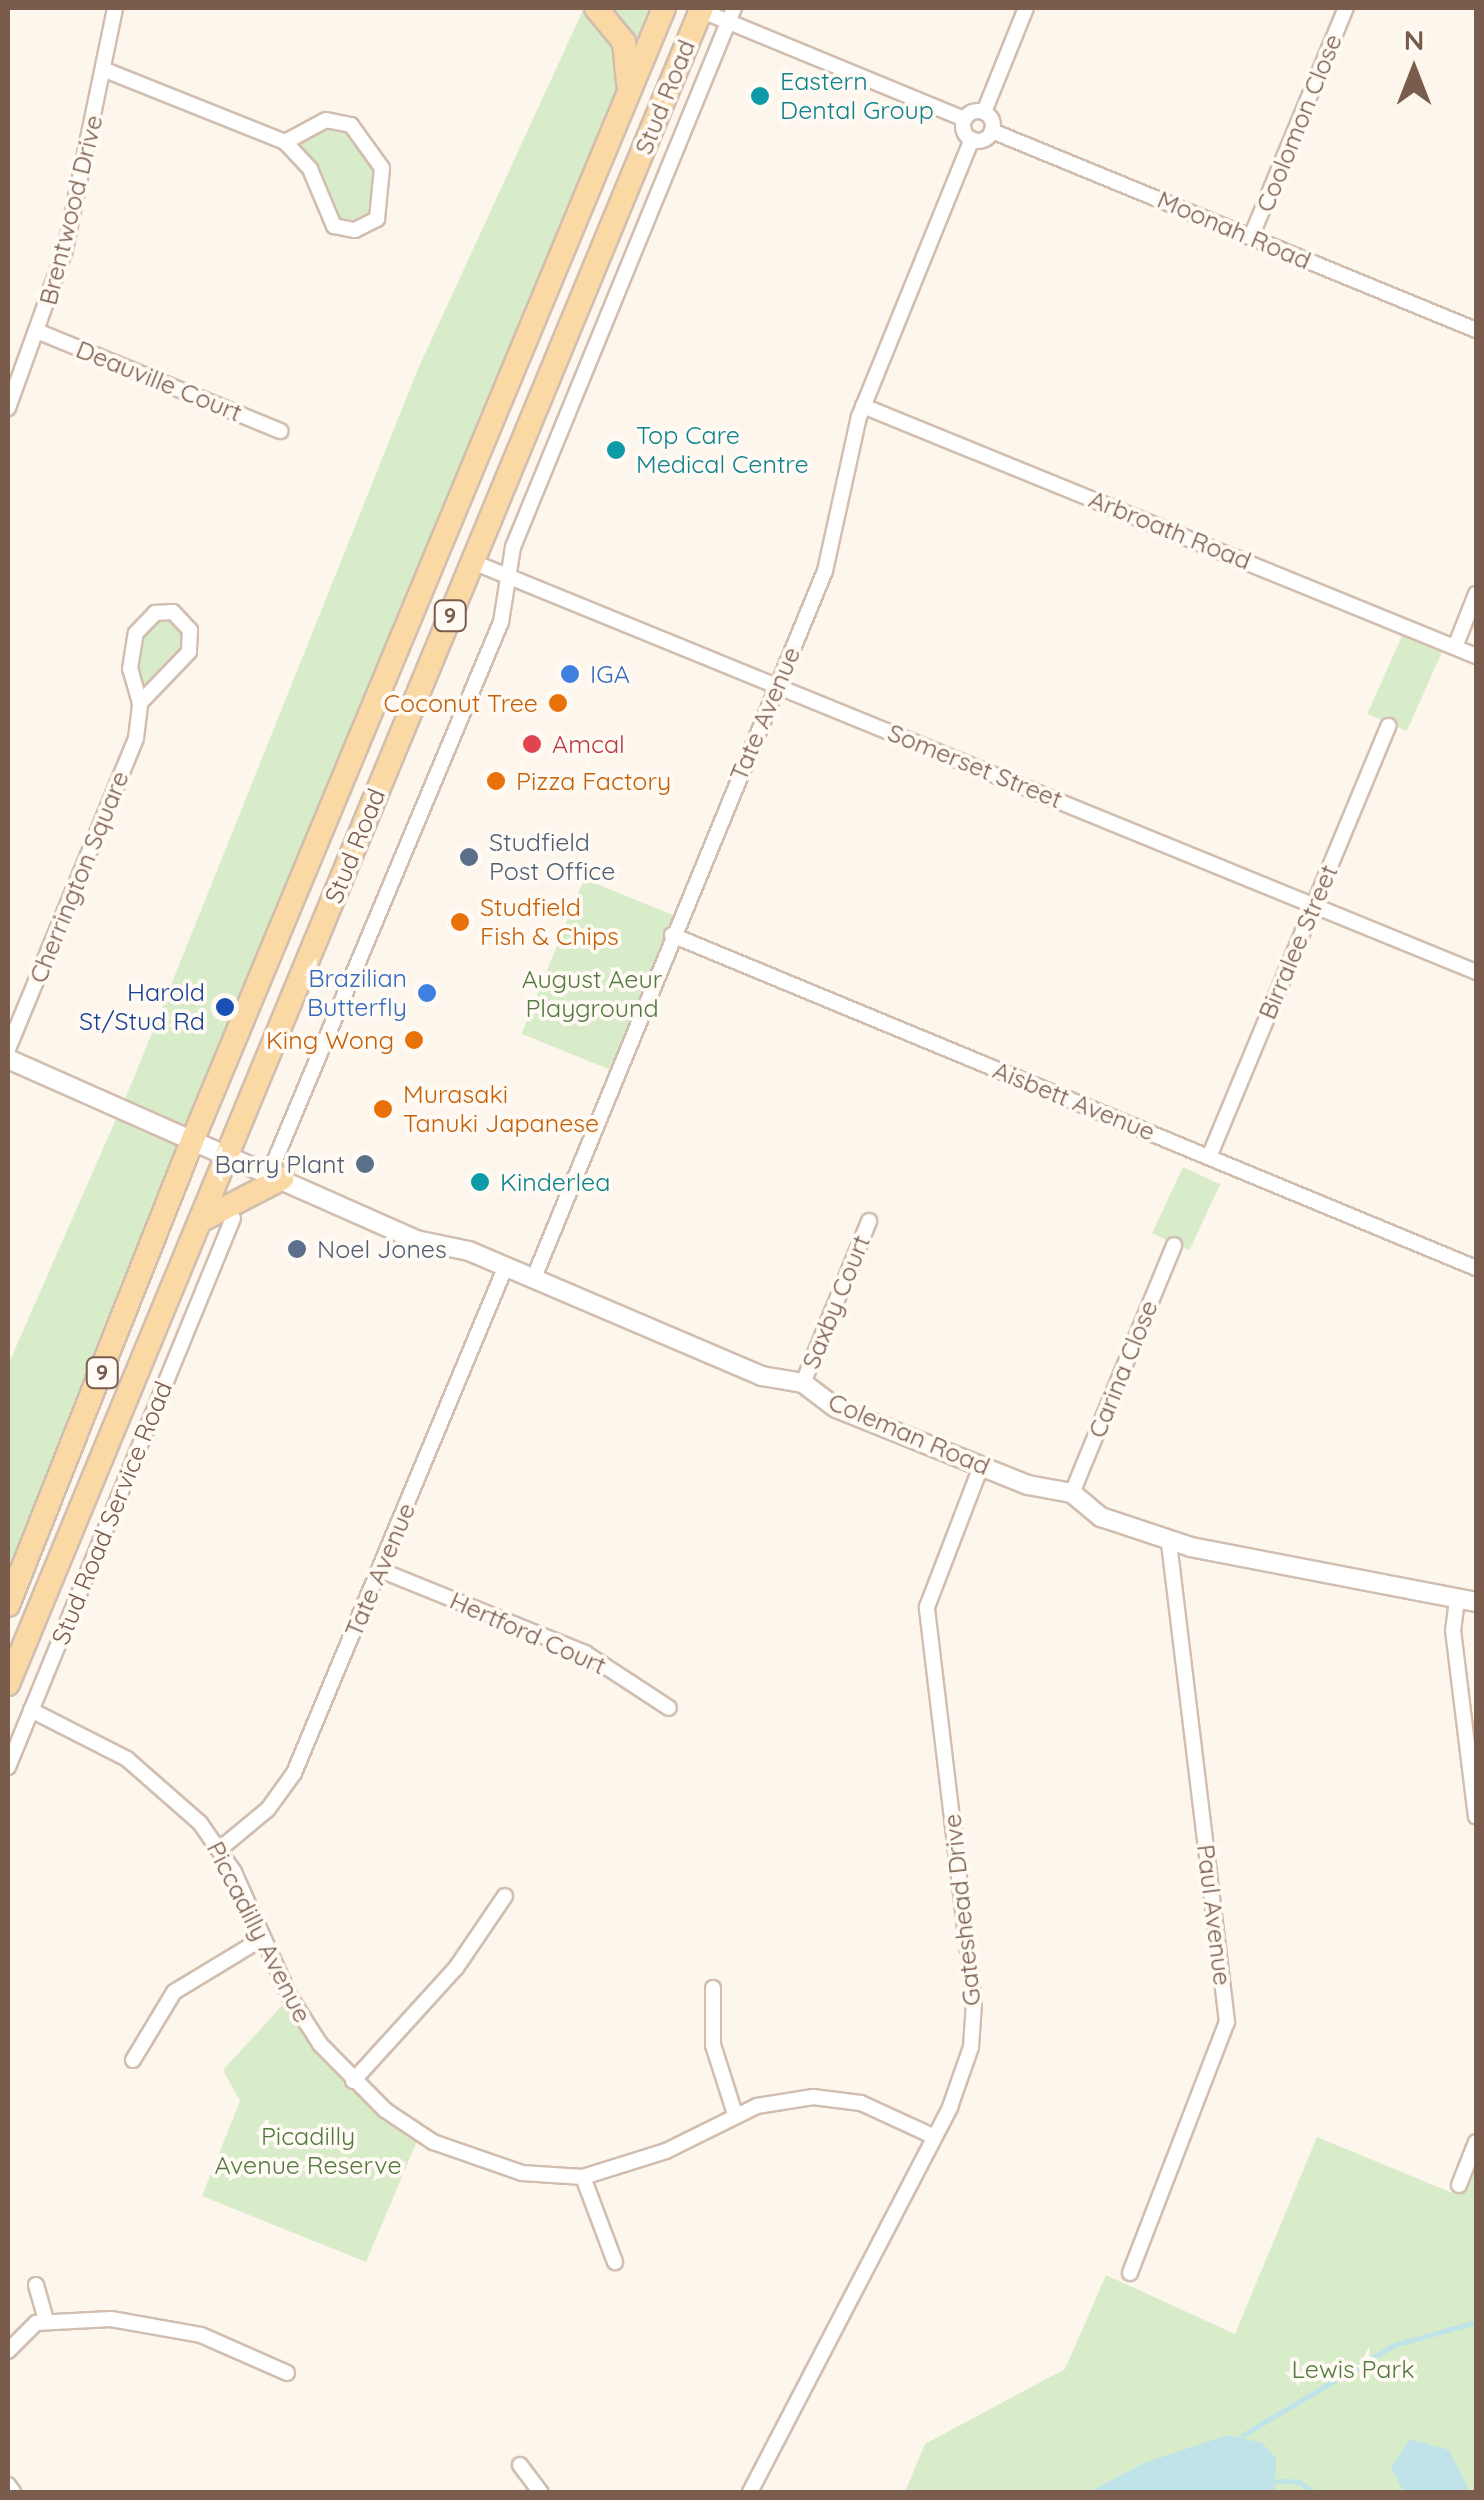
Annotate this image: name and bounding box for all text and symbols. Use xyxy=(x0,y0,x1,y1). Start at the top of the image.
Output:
north arrow xyxy=(1364,20,1464,120)
text: N xyxy=(1404,22,1424,57)
street label: Coolomon Close xyxy=(1250,30,1348,216)
street label: Stud Road xyxy=(628,35,702,159)
place label: Eastern Dental Group xyxy=(780,67,934,126)
marker: Eastern Dental Group xyxy=(749,85,771,107)
street label: Brentwood Drive xyxy=(33,112,109,308)
street label: Moonah Road xyxy=(1153,184,1315,276)
street label: Deauville Court xyxy=(72,334,246,428)
place label: Top Care Medical Centre xyxy=(636,421,809,480)
marker: Top Care Medical Centre xyxy=(605,439,627,461)
street label: Arbroath Road xyxy=(1085,484,1255,576)
road number: 9 xyxy=(432,599,468,633)
street label: Tate Avenue xyxy=(723,643,807,785)
place label: IGA xyxy=(590,659,630,689)
marker: IGA xyxy=(559,663,581,685)
place label: Coconut Tree xyxy=(384,688,538,718)
marker: Coconut Tree xyxy=(547,692,569,714)
street label: Somerset Street xyxy=(884,717,1066,815)
place label: Amcal xyxy=(552,729,625,759)
marker: Amcal xyxy=(521,733,543,755)
place label: Pizza Factory xyxy=(516,766,671,796)
street label: Cherrington Square xyxy=(23,767,135,987)
marker: Pizza Factory xyxy=(485,770,507,792)
street label: Stud Road xyxy=(318,784,392,908)
place label: Studfield Post Office xyxy=(489,828,615,887)
marker: Studfield Post Office xyxy=(458,846,480,868)
street label: Birralee Street xyxy=(1252,860,1344,1024)
place label: Studfield Fish & Chips xyxy=(480,893,619,952)
marker: Studfield Fish & Chips xyxy=(449,911,471,933)
place label: Brazilian Butterfly xyxy=(307,964,407,1023)
park label: August Aeur Playground xyxy=(522,965,662,1024)
place label: Harold St/Stud Rd xyxy=(79,978,205,1037)
marker: Brazilian Butterfly xyxy=(416,982,438,1004)
marker: Harold St/Stud Rd xyxy=(214,996,236,1018)
place label: King Wong xyxy=(266,1025,394,1055)
marker: King Wong xyxy=(403,1029,425,1051)
street label: Aisbett Avenue xyxy=(989,1055,1159,1147)
place label: Murasaki Tanuki Japanese xyxy=(403,1080,599,1139)
marker: Murasaki Tanuki Japanese xyxy=(372,1098,394,1120)
place label: Barry Plant xyxy=(215,1149,345,1179)
marker: Barry Plant xyxy=(354,1153,376,1175)
place label: Kinderlea xyxy=(500,1167,610,1197)
marker: Kinderlea xyxy=(469,1171,491,1193)
street label: Saxby Court xyxy=(796,1231,876,1373)
place label: Noel Jones xyxy=(317,1234,447,1264)
marker: Noel Jones xyxy=(286,1238,308,1260)
street label: Carina Close xyxy=(1082,1296,1164,1442)
road number: 9 xyxy=(84,1356,120,1390)
street label: Stud Road Service Road xyxy=(45,1377,179,1649)
street label: Coleman Road xyxy=(824,1387,994,1481)
street label: Tate Avenue xyxy=(338,1499,422,1641)
street label: Hertford Court xyxy=(445,1585,611,1681)
street label: Gateshead Drive xyxy=(937,1813,987,2007)
street label: Piccadilly Avenue xyxy=(200,1836,318,2028)
street label: Paul Avenue xyxy=(1190,1843,1238,1987)
park label: Picadilly Avenue Reserve xyxy=(214,2122,402,2181)
park label: Lewis Park xyxy=(1291,2354,1415,2384)

